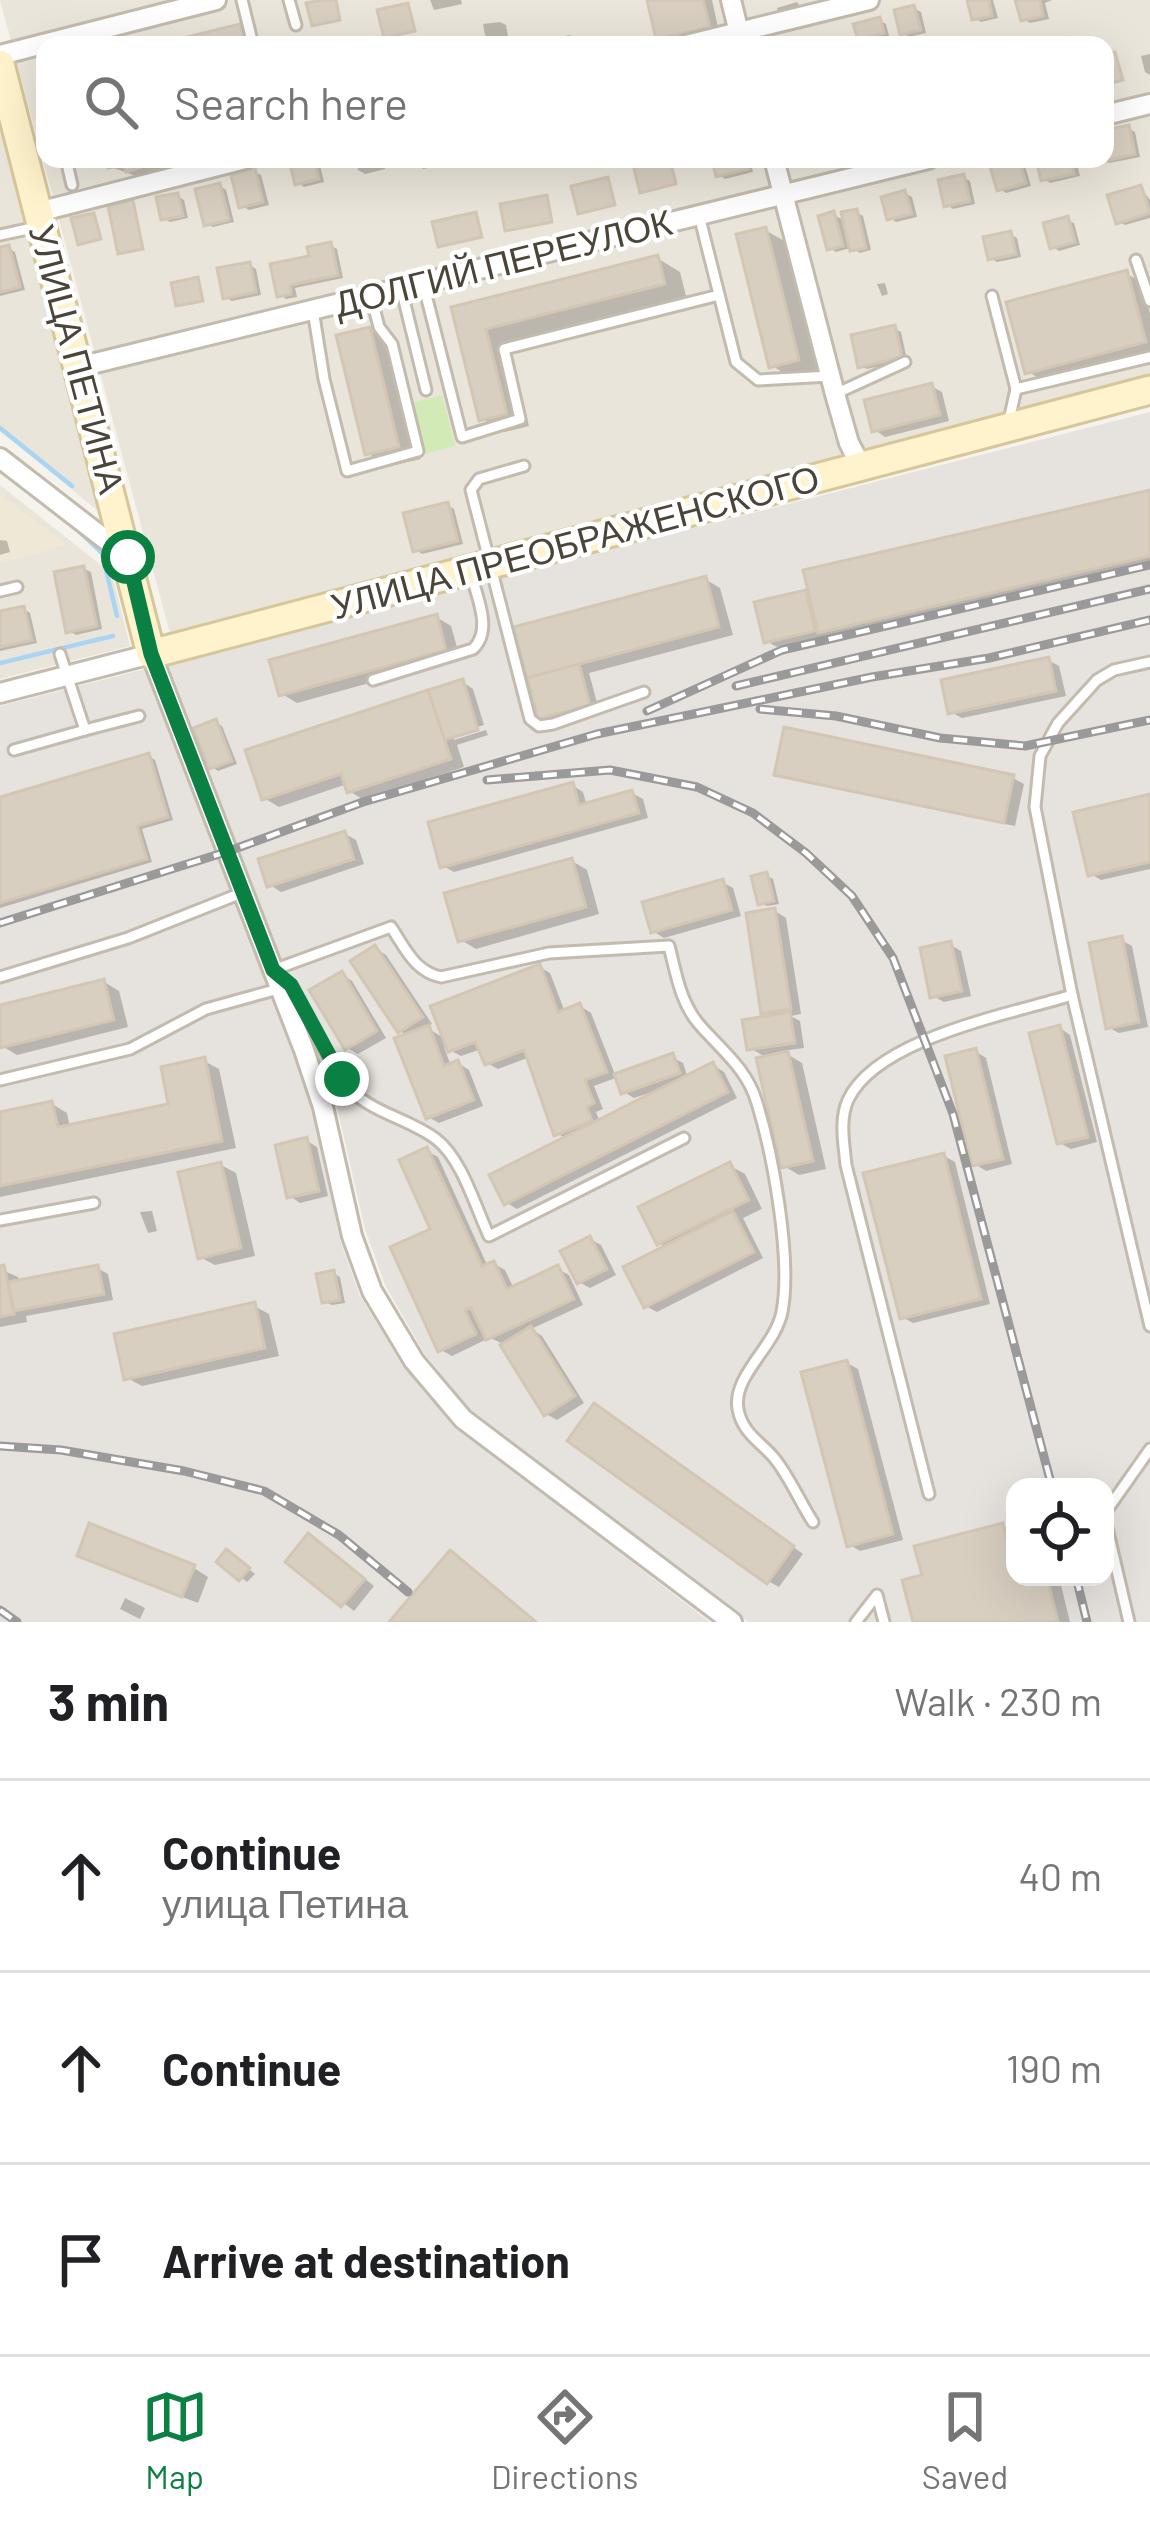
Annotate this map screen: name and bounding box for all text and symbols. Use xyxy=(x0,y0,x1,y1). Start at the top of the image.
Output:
search box xyxy=(36,36,1114,168)
icon: search xyxy=(78,69,144,135)
text: Search here xyxy=(174,75,408,129)
street label: ДОЛГИЙ ПЕРЕУЛОК xyxy=(329,199,676,325)
street label: УЛИЦА ПЕТИНА xyxy=(21,219,135,498)
street label: УЛИЦА ПРЕОБРАЖЕНСКОГО xyxy=(326,455,824,627)
route start xyxy=(101,530,155,584)
route end xyxy=(315,1052,369,1106)
map controls xyxy=(1006,1478,1114,1586)
button: locate xyxy=(1006,1478,1114,1586)
text: 3 min xyxy=(48,1670,169,1731)
text: Walk · 230 m xyxy=(895,1677,1102,1724)
text: Continue xyxy=(162,1825,341,1879)
icon: ahead xyxy=(48,1843,114,1909)
text: 40 m xyxy=(1018,1852,1102,1899)
text: улица Петина xyxy=(162,1879,408,1926)
icon: ahead xyxy=(48,2035,114,2101)
text: Continue xyxy=(162,2041,341,2095)
text: 190 m xyxy=(1006,2044,1102,2091)
icon: arrive xyxy=(48,2227,114,2293)
text: Arrive at destination xyxy=(162,2233,570,2287)
tab: Map xyxy=(142,2384,208,2496)
tab: Directions xyxy=(491,2384,638,2496)
tab: Saved xyxy=(922,2384,1008,2496)

